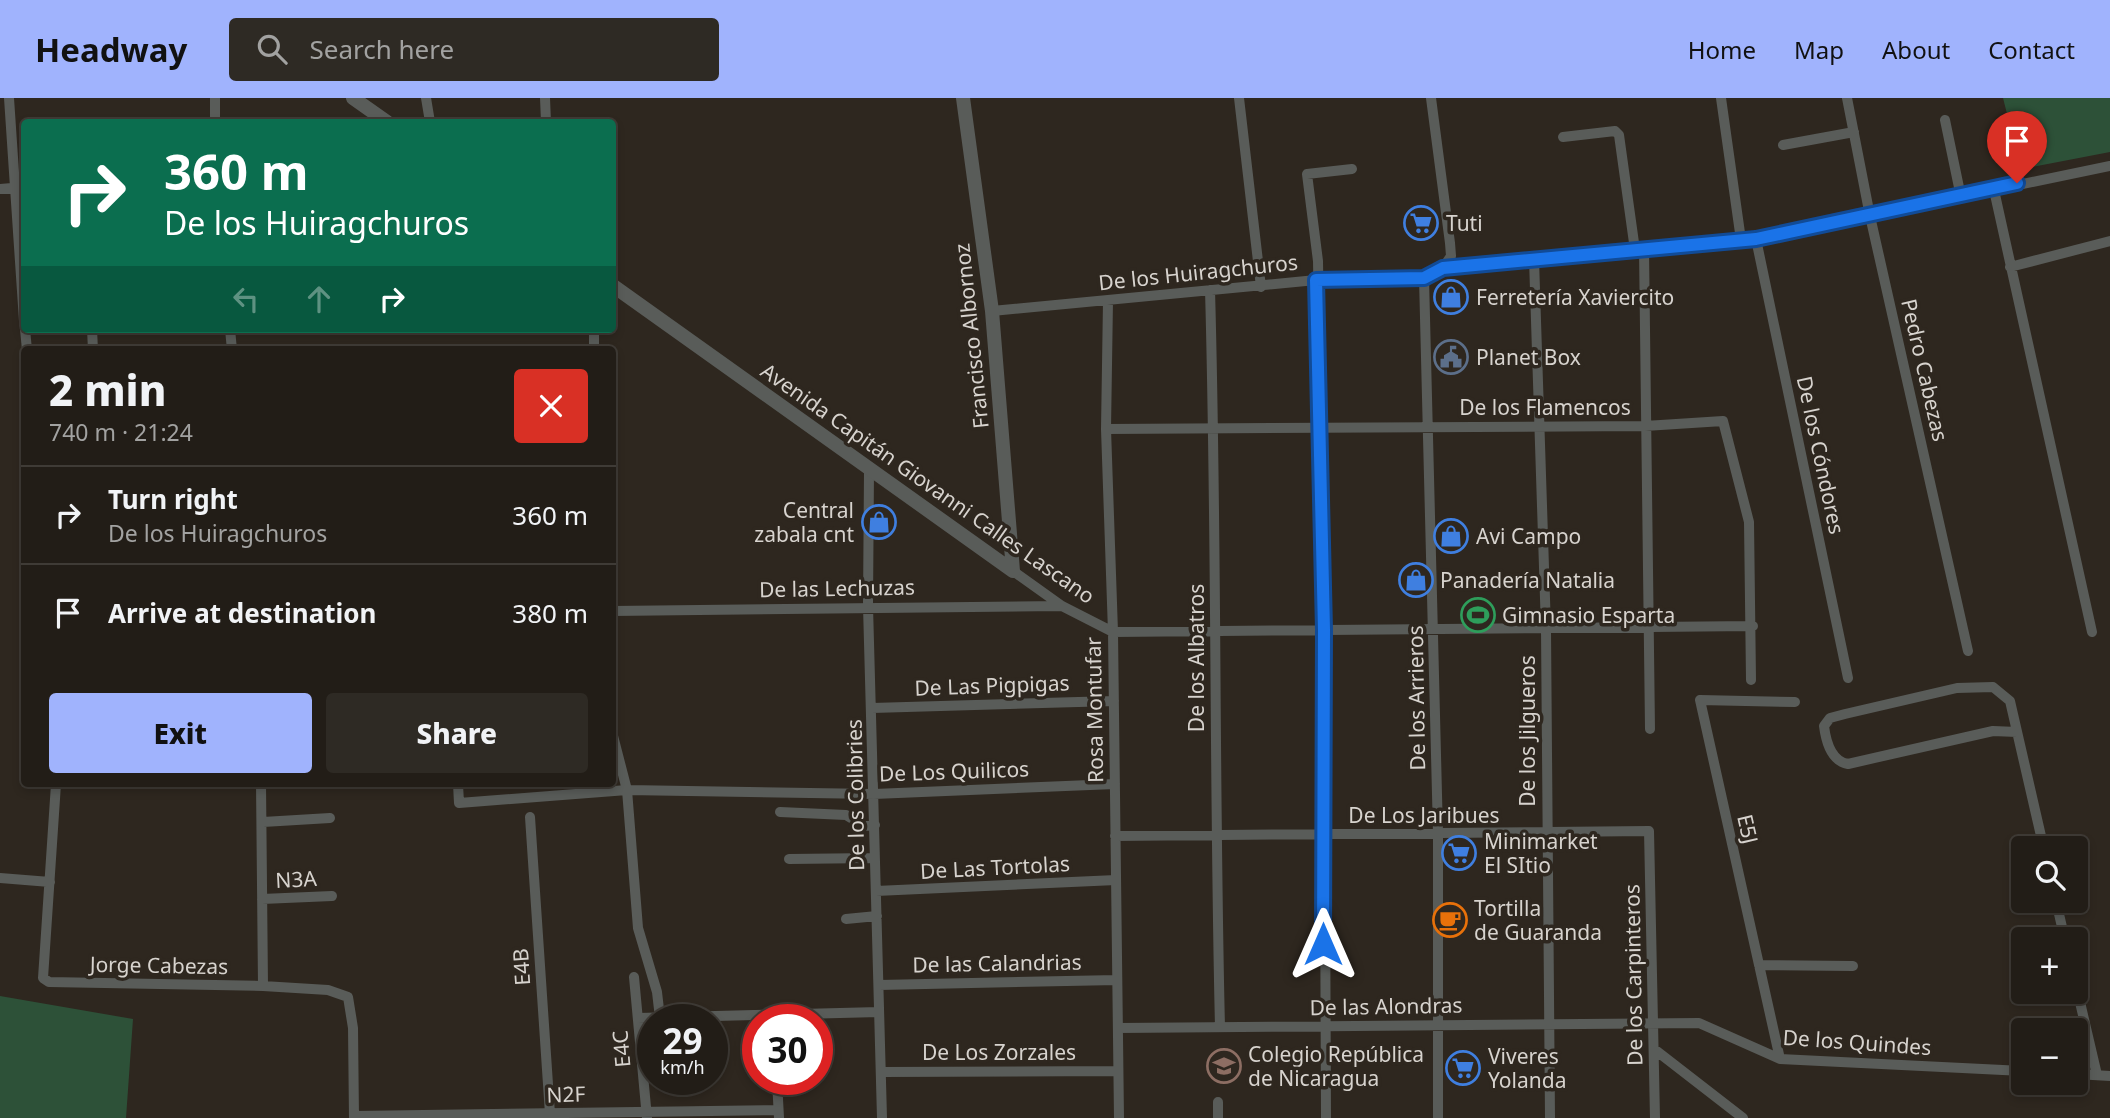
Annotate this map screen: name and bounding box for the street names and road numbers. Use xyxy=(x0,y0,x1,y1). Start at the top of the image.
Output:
street label: Francisco Albornoz xyxy=(947,242,995,430)
street label: De los Huiragchuros xyxy=(1097,248,1299,296)
street label: Pedro Cabezas xyxy=(1895,296,1955,444)
street label: Avenida Capitán Giovanni Calles Lascano xyxy=(755,356,1101,610)
street label: De los Cóndores xyxy=(1791,373,1851,537)
street label: De los Flamencos xyxy=(1459,393,1631,421)
street label: De las Lechuzas xyxy=(759,573,915,603)
street label: De los Albatros xyxy=(1182,584,1210,732)
street label: De los Arrieros xyxy=(1401,625,1431,771)
street label: Rosa Montufar xyxy=(1079,636,1109,783)
street label: De los Jilgueros xyxy=(1513,655,1541,807)
street label: De Las Pigpigas xyxy=(914,668,1070,702)
street label: De los Colibries xyxy=(840,719,870,871)
street label: De Los Quilicos xyxy=(878,754,1030,788)
street label: De Los Jaribues xyxy=(1348,801,1500,829)
street label: E5J xyxy=(1731,812,1765,846)
street label: De Las Tortolas xyxy=(919,849,1071,885)
street label: N3A xyxy=(275,864,318,894)
street label: De los Carpinteros xyxy=(1617,884,1649,1066)
street label: E4B xyxy=(506,947,536,987)
street label: De las Calandrias xyxy=(912,948,1082,978)
street label: Jorge Cabezas xyxy=(88,950,228,980)
street label: De las Alondras xyxy=(1309,991,1463,1021)
street label: De los Quindes xyxy=(1782,1023,1932,1061)
street label: E4C xyxy=(605,1029,637,1069)
street label: De Los Zorzales xyxy=(922,1038,1076,1066)
street label: N2F xyxy=(546,1079,586,1109)

